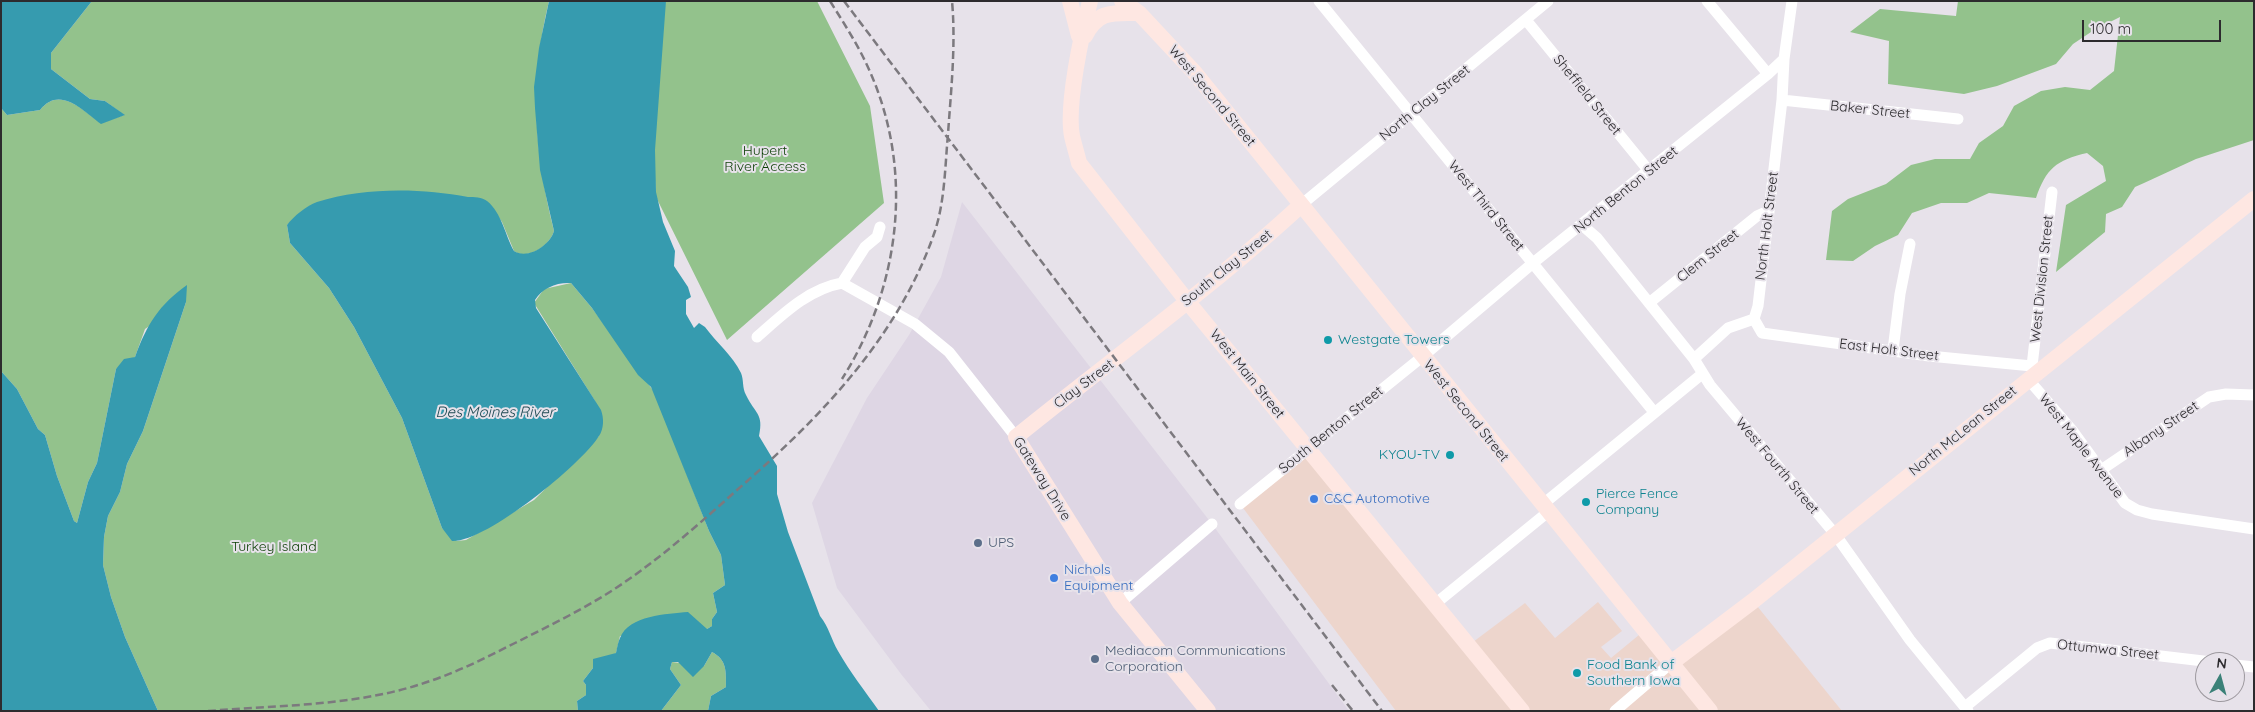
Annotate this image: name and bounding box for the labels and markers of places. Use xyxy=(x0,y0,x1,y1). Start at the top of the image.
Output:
place label: Westgate Towers xyxy=(1338,332,1450,348)
marker: Westgate Towers xyxy=(1322,334,1334,346)
place label: KYOU-TV xyxy=(1379,447,1440,463)
marker: KYOU-TV xyxy=(1444,449,1456,461)
place label: Pierce Fence Company xyxy=(1596,486,1678,518)
place label: C&C Automotive xyxy=(1324,491,1430,507)
marker: C&C Automotive xyxy=(1308,493,1320,505)
marker: Pierce Fence Company xyxy=(1580,496,1592,508)
place label: UPS xyxy=(988,535,1014,551)
marker: UPS xyxy=(972,537,984,549)
place label: Nichols Equipment xyxy=(1064,562,1133,594)
marker: Nichols Equipment xyxy=(1048,572,1060,584)
place label: Mediacom Communications Corporation xyxy=(1105,643,1286,676)
marker: Mediacom Communications Corporation xyxy=(1089,653,1101,665)
place label: Food Bank of Southern Iowa xyxy=(1587,657,1680,690)
marker: Food Bank of Southern Iowa xyxy=(1571,667,1583,679)

